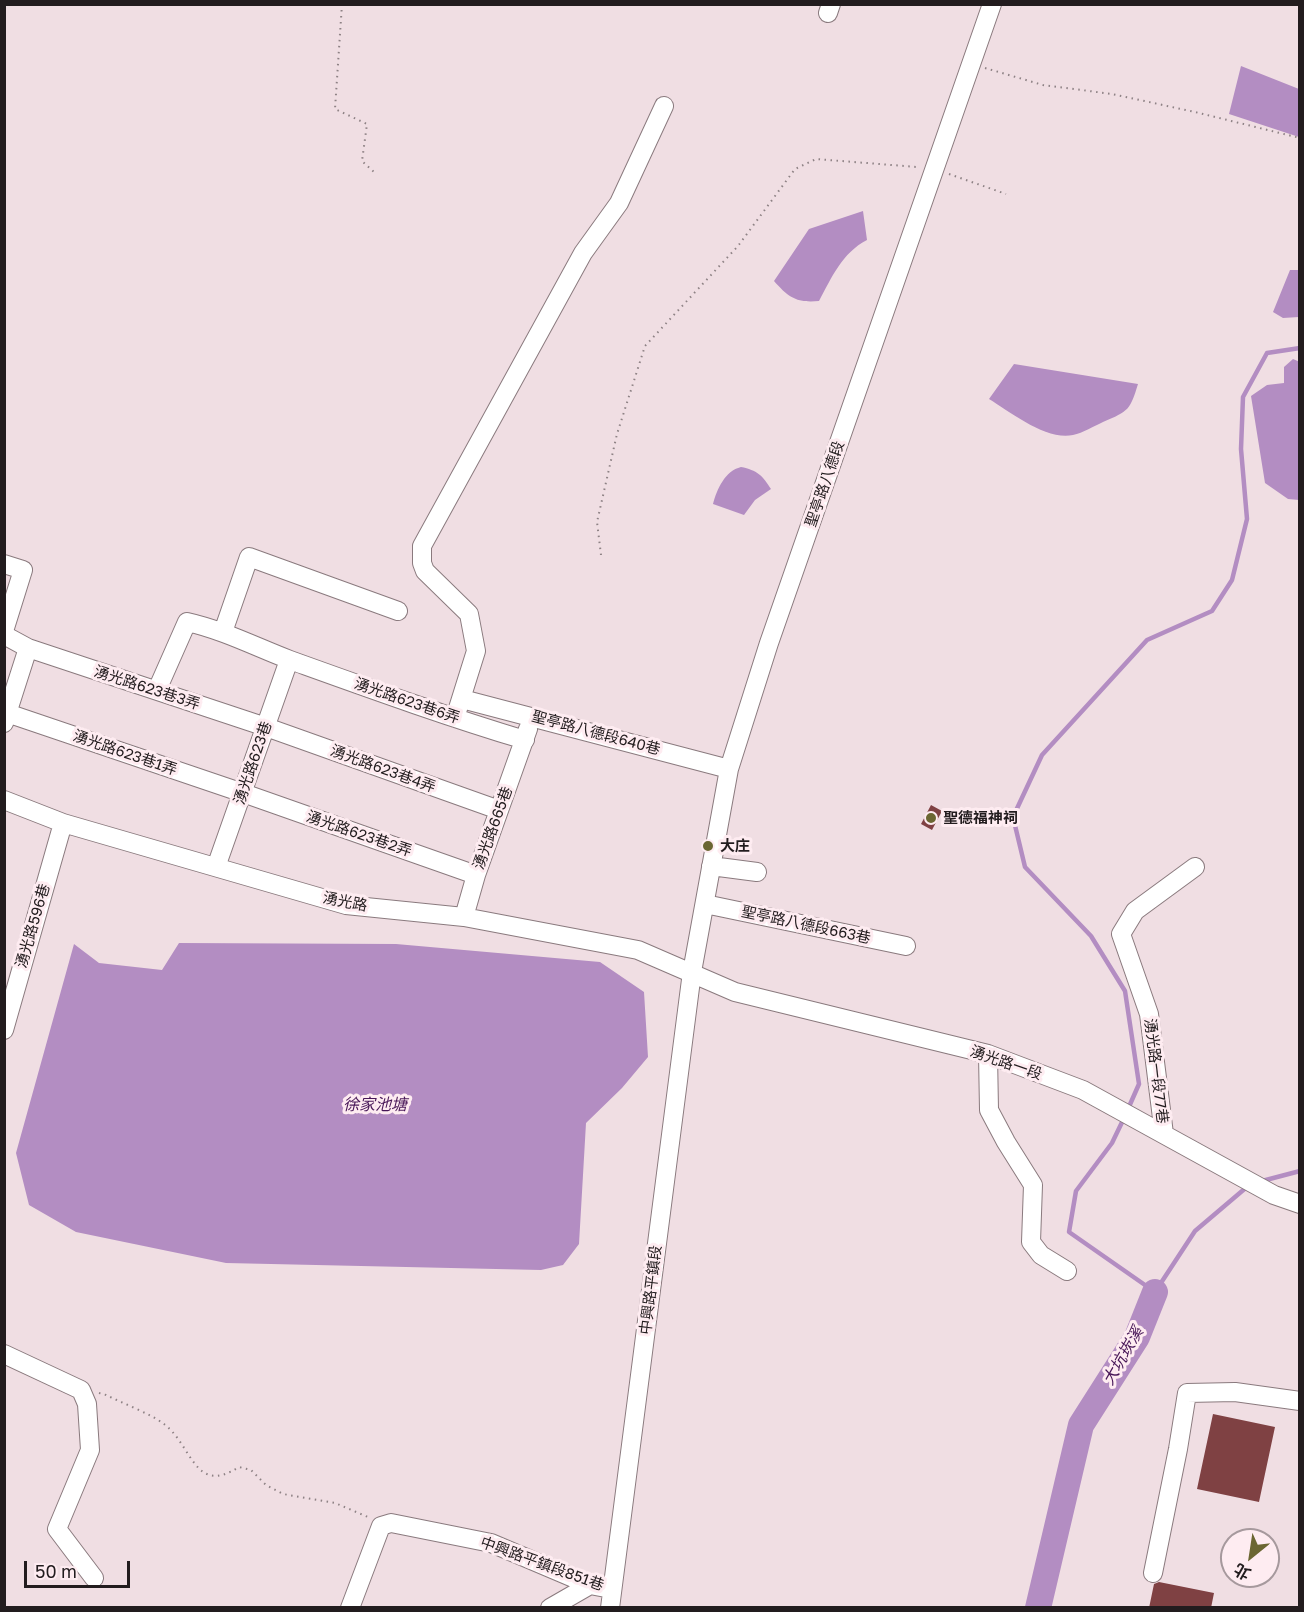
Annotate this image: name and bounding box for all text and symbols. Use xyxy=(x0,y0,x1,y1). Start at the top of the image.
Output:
street label: 聖亭路八德段 xyxy=(802,439,848,529)
street label: 湧光路623巷3弄 xyxy=(92,662,202,714)
street label: 湧光路623巷6弄 xyxy=(352,674,462,728)
street label: 聖亭路八德段640巷 xyxy=(530,707,662,759)
street label: 湧光路623巷 xyxy=(230,719,276,807)
street label: 湧光路623巷1弄 xyxy=(71,727,179,779)
street label: 湧光路623巷4弄 xyxy=(328,742,438,796)
street label: 湧光路665巷 xyxy=(470,784,516,872)
street label: 湧光路623巷2弄 xyxy=(304,808,414,860)
place label: 聖德福神祠 xyxy=(943,809,1018,827)
marker: 聖德福神祠 xyxy=(924,811,938,825)
place label: 大庄 xyxy=(720,837,750,855)
marker: 大庄 xyxy=(701,839,715,853)
street label: 湧光路596巷 xyxy=(12,882,54,970)
street label: 湧光路 xyxy=(321,889,369,915)
street label: 聖亭路八德段663巷 xyxy=(740,902,872,948)
street label: 湧光路一段77巷 xyxy=(1141,1017,1171,1125)
street label: 湧光路一段 xyxy=(968,1042,1044,1084)
water label: 徐家池塘 xyxy=(343,1095,407,1115)
street label: 中興路平鎮段 xyxy=(637,1244,665,1336)
water label: 大坑崁溪 xyxy=(1099,1323,1147,1389)
north arrow xyxy=(1220,1528,1280,1588)
street label: 中興路平鎮段851巷 xyxy=(478,1533,606,1595)
scale bar xyxy=(27,1549,134,1587)
text: 北 xyxy=(1230,1559,1254,1585)
text: 50 m xyxy=(35,1560,77,1582)

